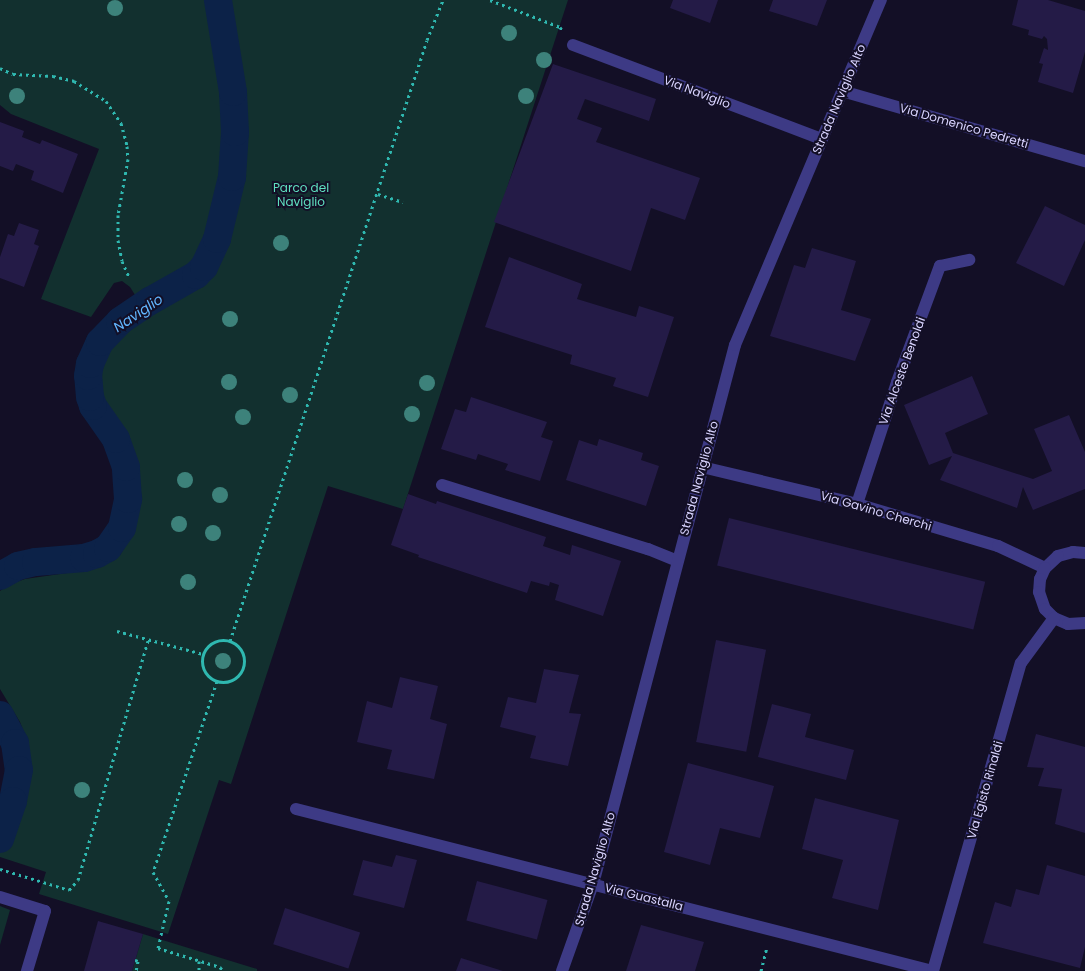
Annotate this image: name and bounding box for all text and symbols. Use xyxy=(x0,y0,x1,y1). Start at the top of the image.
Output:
street label: Strada Naviglio Alto xyxy=(809,42,869,156)
street label: Via Naviglio xyxy=(662,73,732,111)
street label: Via Domenico Pedretti xyxy=(898,101,1030,151)
park label: Parco del Naviglio xyxy=(273,181,329,209)
water label: Naviglio xyxy=(110,290,166,336)
street label: Via Alceste Benoldi xyxy=(876,315,928,427)
street label: Strada Naviglio Alto xyxy=(677,419,721,537)
street label: Via Gavino Cherchi xyxy=(819,488,933,534)
street label: Via Egisto Rinaldi xyxy=(964,739,1006,841)
street label: Strada Naviglio Alto xyxy=(572,810,618,928)
street label: Via Guastalla xyxy=(603,880,685,914)

